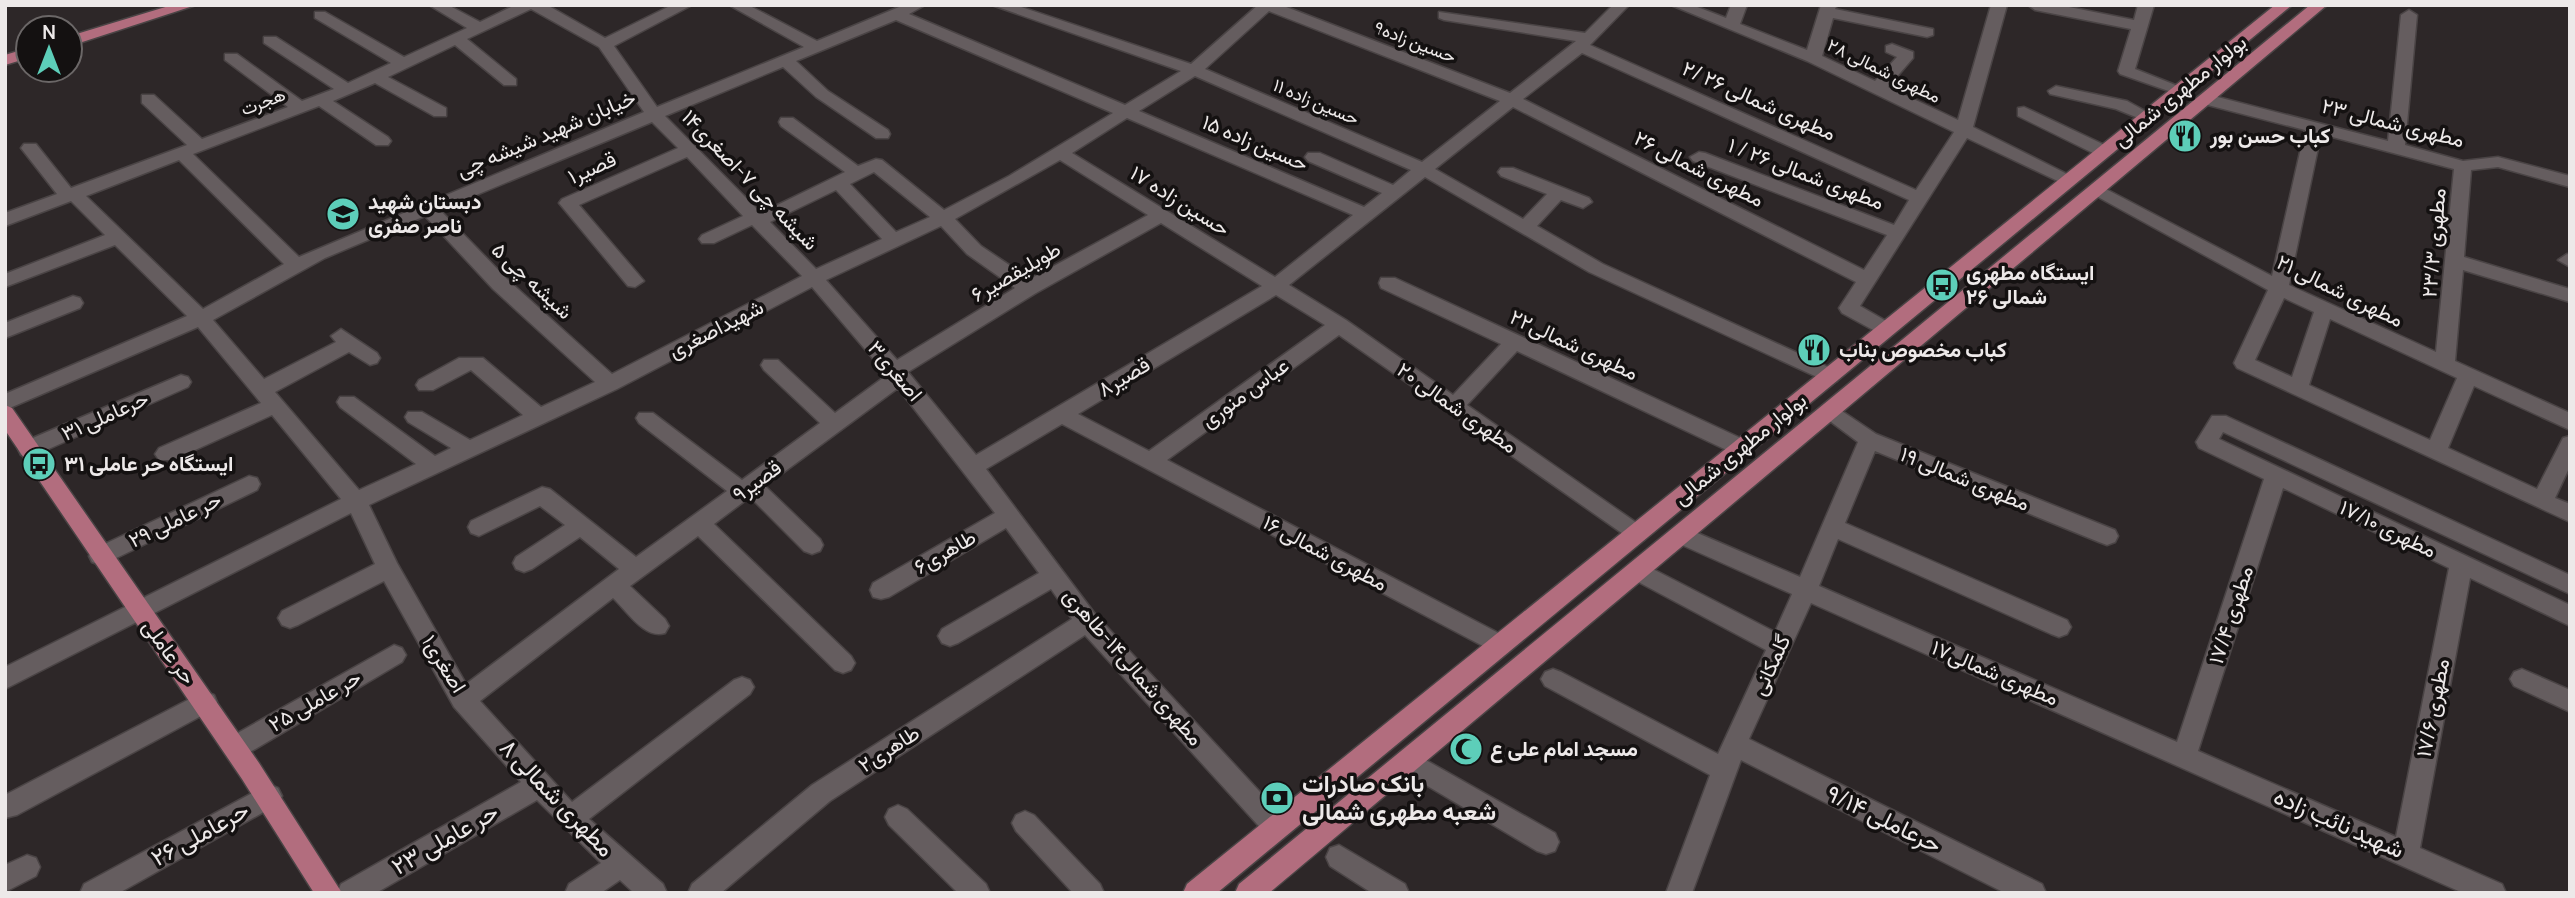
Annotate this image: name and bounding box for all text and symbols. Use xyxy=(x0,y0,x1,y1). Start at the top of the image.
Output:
north arrow xyxy=(14,14,84,84)
street label: حسین زاده۹ xyxy=(1371,14,1460,68)
text: N xyxy=(42,19,56,45)
street label: بولوار مطهری شمالی xyxy=(2107,28,2252,153)
street label: مطهری شمالی ۲۸ xyxy=(1824,32,1945,108)
street label: مطهری شمالی ۲۶ /۲ xyxy=(1678,54,1841,147)
street label: حسین زاده ۱۱ xyxy=(1270,72,1363,130)
street label: هجرت xyxy=(237,82,288,121)
street label: خیابان شهید شیشه چی xyxy=(452,83,640,184)
street label: مطهری شمالی ۲۳ xyxy=(2319,91,2467,153)
street label: شیشه چی ۷-اصغری۱۴ xyxy=(675,103,825,256)
street label: حسین زاده ۱۵ xyxy=(1198,107,1313,177)
restaurant icon: كباب حسن بور xyxy=(2166,117,2204,155)
place label: كباب حسن بور xyxy=(2209,121,2331,149)
street label: مطهری شمالی ۲۶ xyxy=(1630,123,1769,213)
street label: مطهری شمالی ۲۶ / ۱ xyxy=(1724,130,1888,216)
street label: قصیر۱ xyxy=(563,144,620,190)
street label: حسین زاده ۱۷ xyxy=(1125,158,1236,242)
place label: دبستان شهید ناصر صفری xyxy=(368,187,481,239)
street label: مطهری ۲۳/۳ xyxy=(2414,187,2452,299)
school or university icon: دبستان شهید ناصر صفری xyxy=(324,195,362,233)
street label: طویلیقصیر۶ xyxy=(966,234,1065,308)
street label: شیشه چی ۵ xyxy=(485,235,579,326)
street label: مطهری شمالی ۲۱ xyxy=(2272,247,2409,333)
place label: ایستگاه مطهری شمالی ۲۶ xyxy=(1966,258,2094,310)
bus stop icon: ایستگاه مطهری شمالی ۲۶ xyxy=(1923,266,1961,304)
street label: شهیداصغری xyxy=(663,292,768,364)
street label: مطهری شمالی۲۲ xyxy=(1506,302,1643,386)
restaurant icon: كباب مخصوص بناب xyxy=(1795,331,1833,369)
street label: اصغری۳ xyxy=(862,334,929,407)
place label: كباب مخصوص بناب xyxy=(1839,335,2007,363)
street label: قصیر۸ xyxy=(1092,350,1155,403)
street label: عباس منوری xyxy=(1195,351,1294,434)
street label: مطهری شمالی ۲۰ xyxy=(1392,355,1523,459)
street label: حرعاملی ۳۱ xyxy=(57,383,153,447)
street label: بولوار مطهری شمالی xyxy=(1667,386,1812,511)
street label: مطهری شمالی ۱۹ xyxy=(1897,439,2034,517)
bus stop icon: ایستگاه حر عاملی ۳۱ xyxy=(20,445,58,483)
place label: ایستگاه حر عاملی ۳۱ xyxy=(64,449,233,477)
street label: قصیر۹ xyxy=(726,453,787,507)
street label: حر عاملی ۲۹ xyxy=(124,485,225,554)
street label: مطهری ۱۷/۱۰ xyxy=(2335,493,2442,564)
street label: مطهری شمالی ۱۶ xyxy=(1258,508,1393,597)
street label: طاهری۶ xyxy=(909,522,980,580)
street label: مطهری ۱۷/۴ xyxy=(2201,562,2259,667)
street label: مطهری شمالی۱۴-طاهری xyxy=(1057,582,1210,751)
street label: حر عاملی xyxy=(137,613,203,690)
street label: اصغری۱ xyxy=(416,629,474,698)
street label: گلمکانی xyxy=(1744,630,1796,699)
street label: مطهری شمالی۱۷ xyxy=(1928,633,2063,711)
street label: مطهری ۱۷/۶ xyxy=(2409,656,2455,759)
street label: حر عاملی ۲۵ xyxy=(263,663,366,738)
street label: طاهری۲ xyxy=(852,718,924,778)
mosque icon: مسجد امام علی ع xyxy=(1447,730,1485,768)
street label: مطهری شمالی ۸ xyxy=(493,731,623,863)
place label: مسجد امام علی ع xyxy=(1490,734,1638,763)
place label: بانک صادرات شعبه مطهری شمالی xyxy=(1302,766,1496,827)
street label: حرعاملی ۹/۱۴ xyxy=(1821,776,1948,860)
street label: شهید نائب زاده xyxy=(2269,778,2410,865)
bank icon: بانک صادرات شعبه مطهری شمالی xyxy=(1258,779,1296,817)
street label: حرعاملی ۲۶ xyxy=(144,792,254,873)
street label: حر عاملی ۲۳ xyxy=(385,794,504,882)

